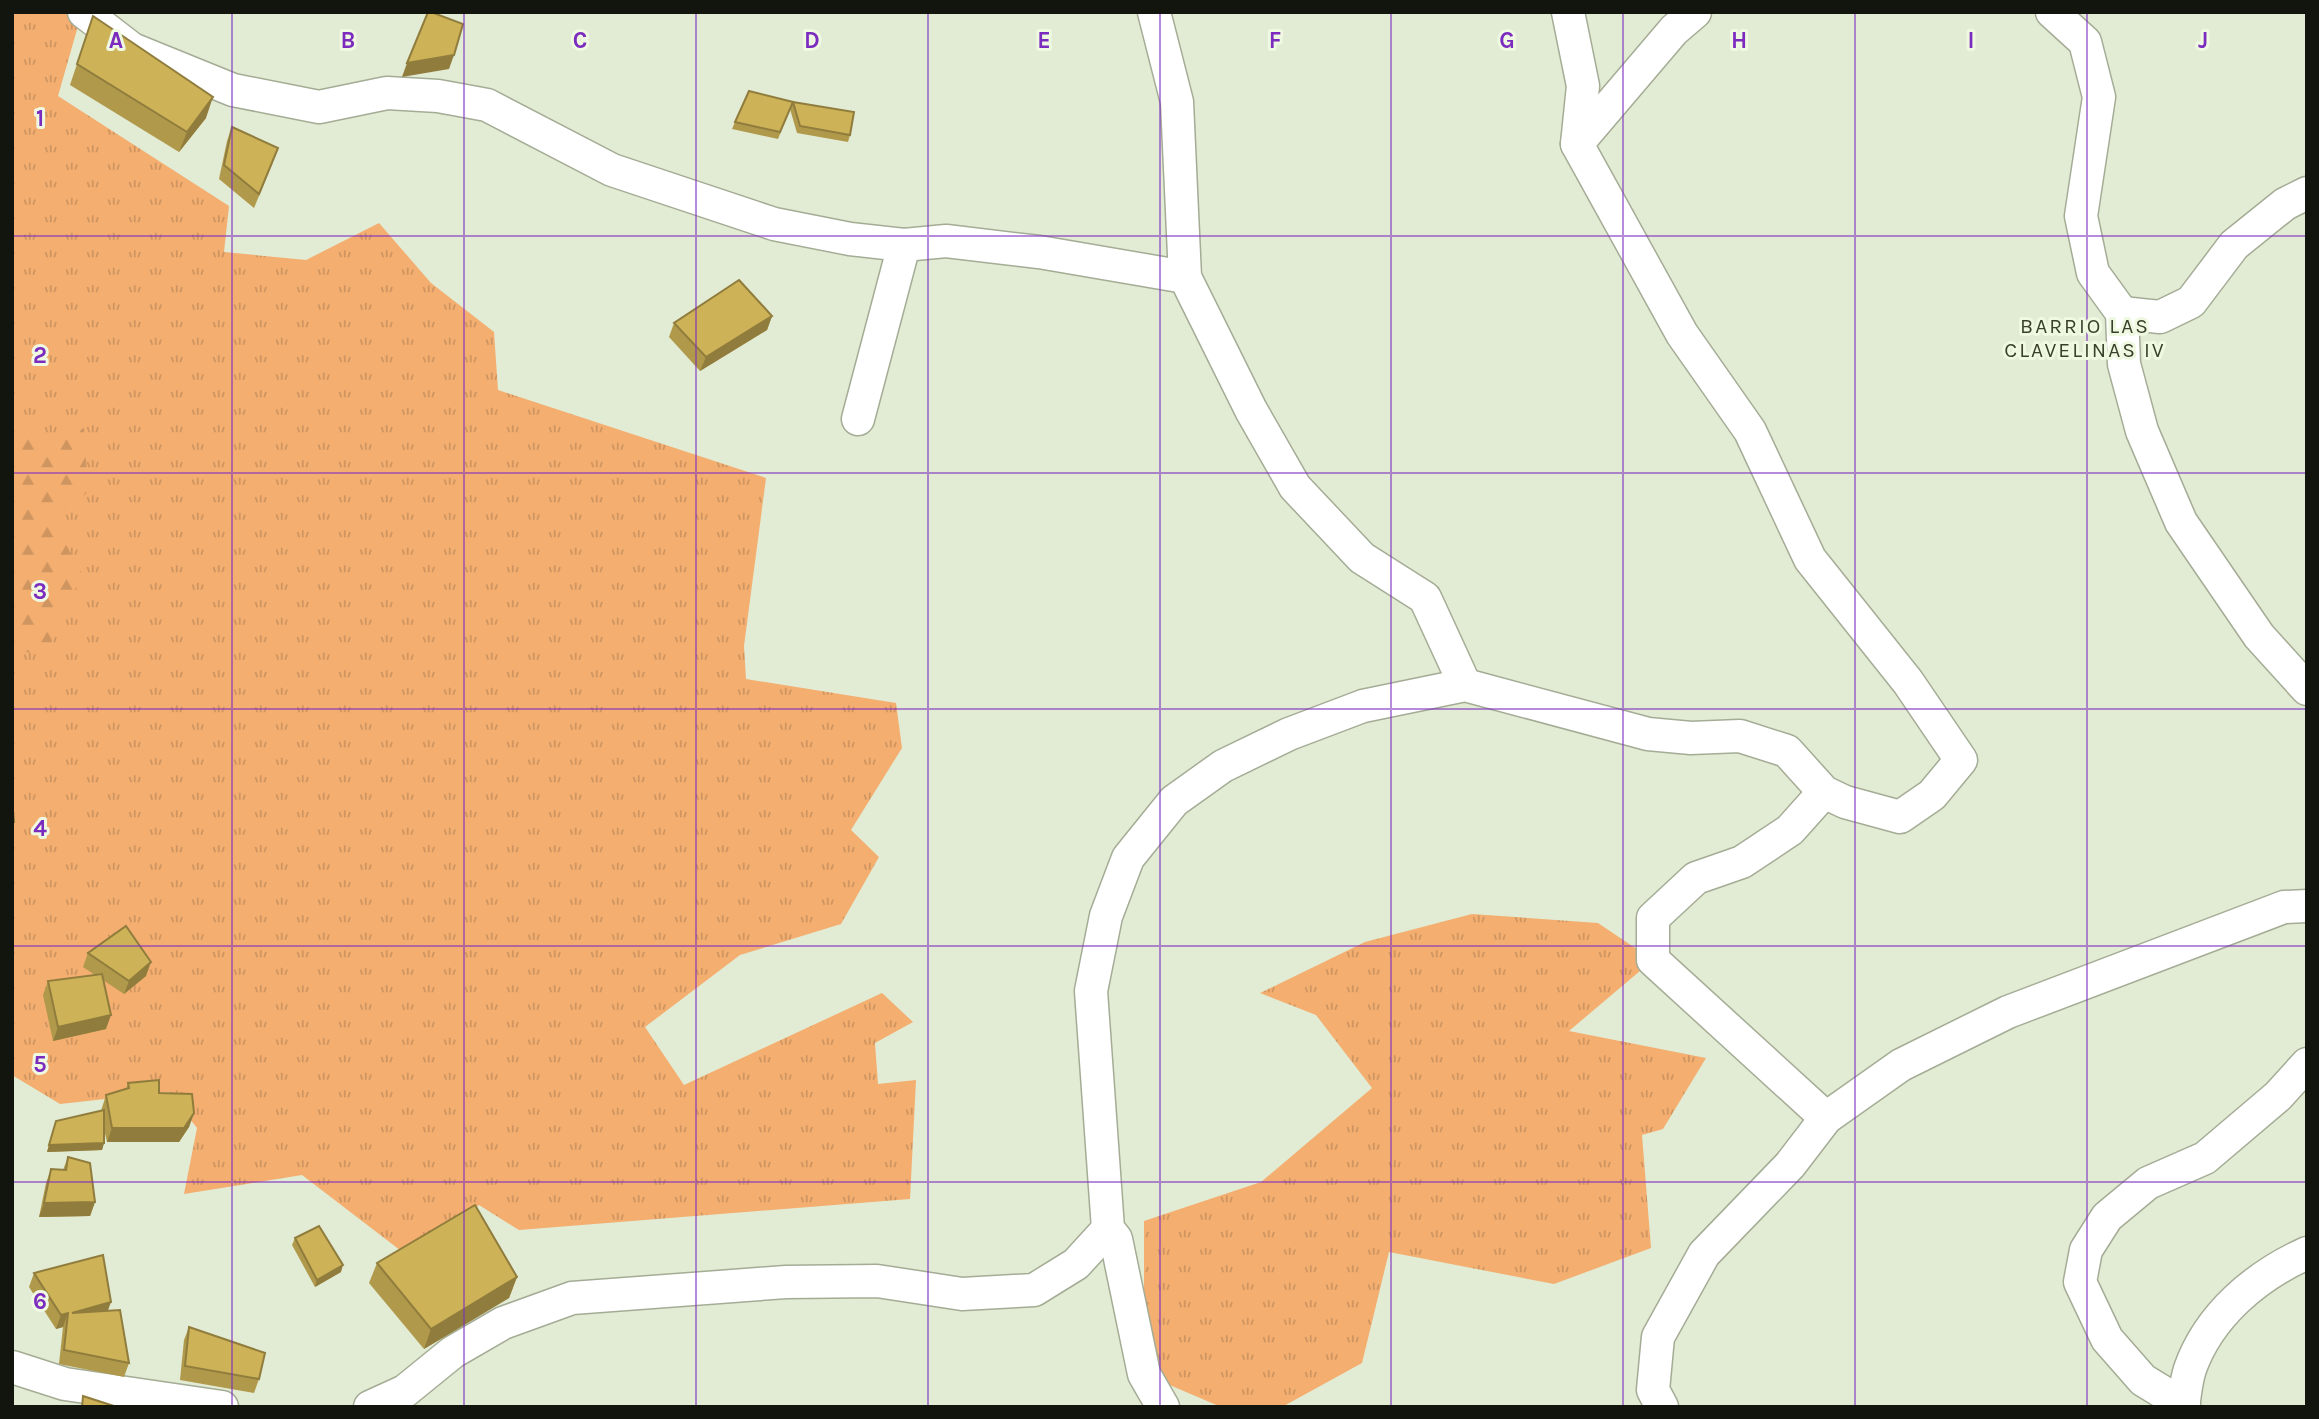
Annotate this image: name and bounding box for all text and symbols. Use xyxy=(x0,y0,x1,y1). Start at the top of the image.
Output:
text: A xyxy=(109,27,123,54)
text: B xyxy=(341,27,355,54)
text: C xyxy=(573,27,587,54)
text: D xyxy=(804,27,820,54)
text: E xyxy=(1037,27,1051,54)
text: F xyxy=(1269,27,1281,54)
text: G xyxy=(1499,27,1515,54)
text: H xyxy=(1731,27,1747,54)
text: I xyxy=(1967,27,1975,54)
text: J xyxy=(2198,27,2208,54)
text: 1 xyxy=(36,105,44,132)
district label: BARRIO LAS CLAVELINAS IV xyxy=(2004,314,2166,362)
text: 2 xyxy=(33,342,47,369)
text: 3 xyxy=(33,578,47,605)
text: 4 xyxy=(33,815,47,842)
text: 5 xyxy=(33,1051,47,1078)
text: 6 xyxy=(33,1288,47,1315)

